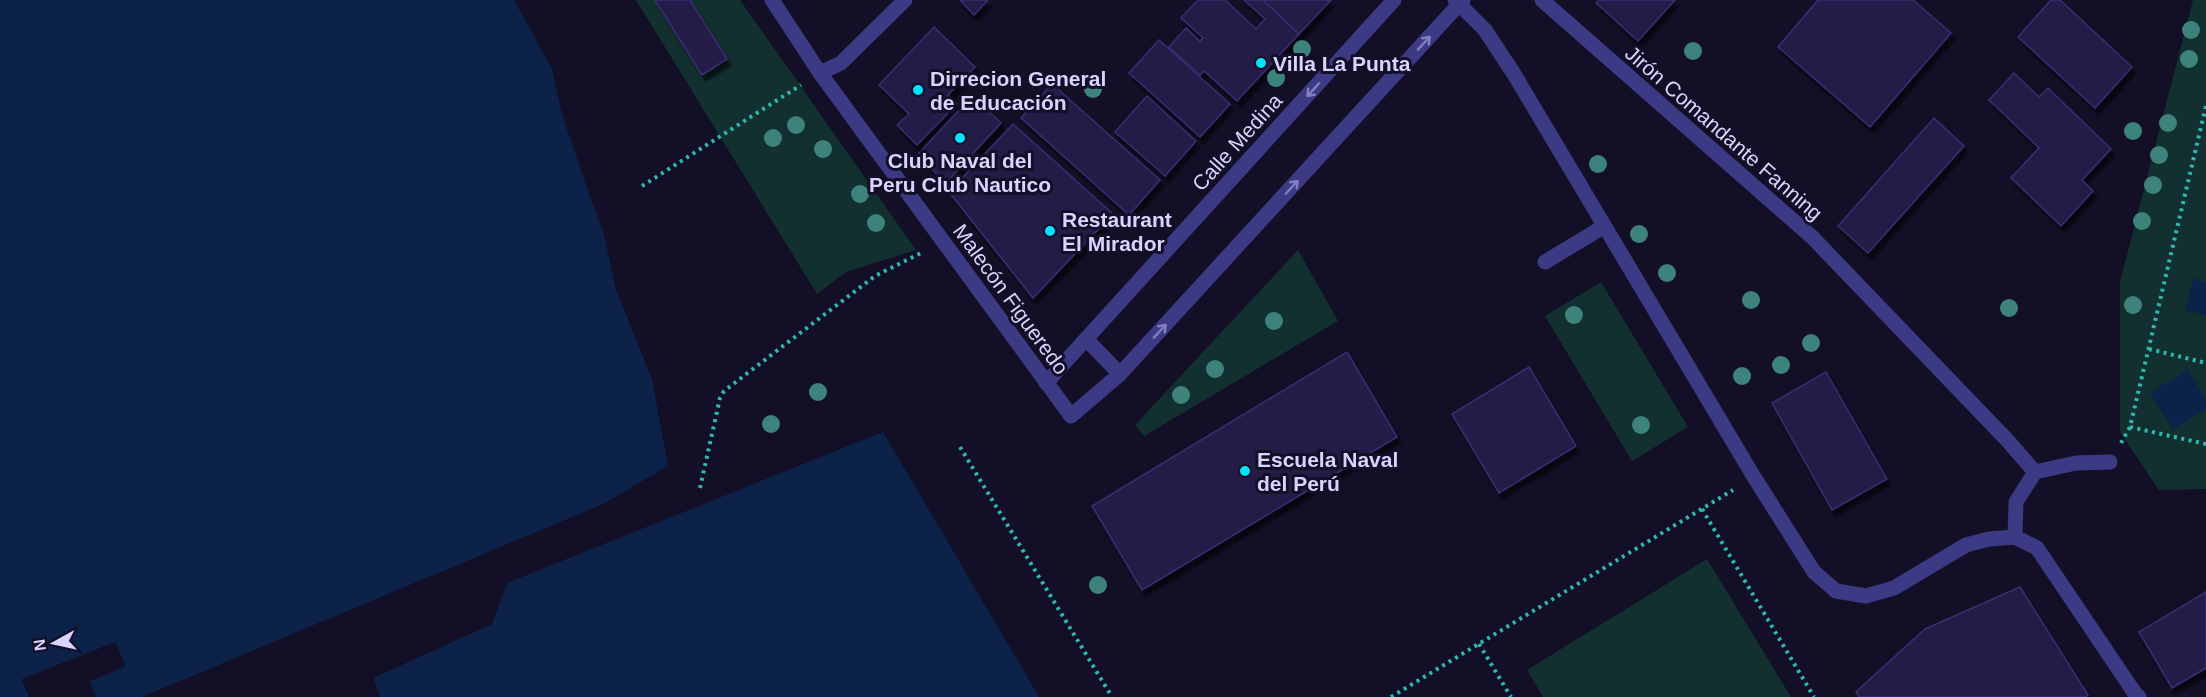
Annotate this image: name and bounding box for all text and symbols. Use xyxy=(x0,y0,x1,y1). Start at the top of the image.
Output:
one-way arrow xyxy=(1416,36,1430,51)
street label: Jirón Comandante Fanning xyxy=(1621,41,1827,225)
place label: Villa La Punta xyxy=(1273,52,1411,75)
marker: Villa La Punta xyxy=(1254,56,1268,70)
place label: Dirrecion General de Educación xyxy=(930,67,1106,114)
one-way arrow xyxy=(1306,82,1320,97)
marker: Dirrecion General de Educación xyxy=(911,83,925,97)
street label: Calle Medina xyxy=(1187,89,1287,195)
marker: Club Naval del Peru Club Nautico xyxy=(953,131,967,145)
place label: Club Naval del Peru Club Nautico xyxy=(869,149,1051,196)
one-way arrow xyxy=(1285,180,1299,195)
place label: Restaurant El Mirador xyxy=(1062,208,1172,255)
street label: Malecón Figueredo xyxy=(949,220,1073,378)
marker: Restaurant El Mirador xyxy=(1043,224,1057,238)
one-way arrow xyxy=(1153,323,1167,338)
place label: Escuela Naval del Perú xyxy=(1257,448,1398,495)
marker: Escuela Naval del Perú xyxy=(1238,464,1252,478)
north arrow xyxy=(24,613,84,673)
text: N xyxy=(30,638,49,652)

